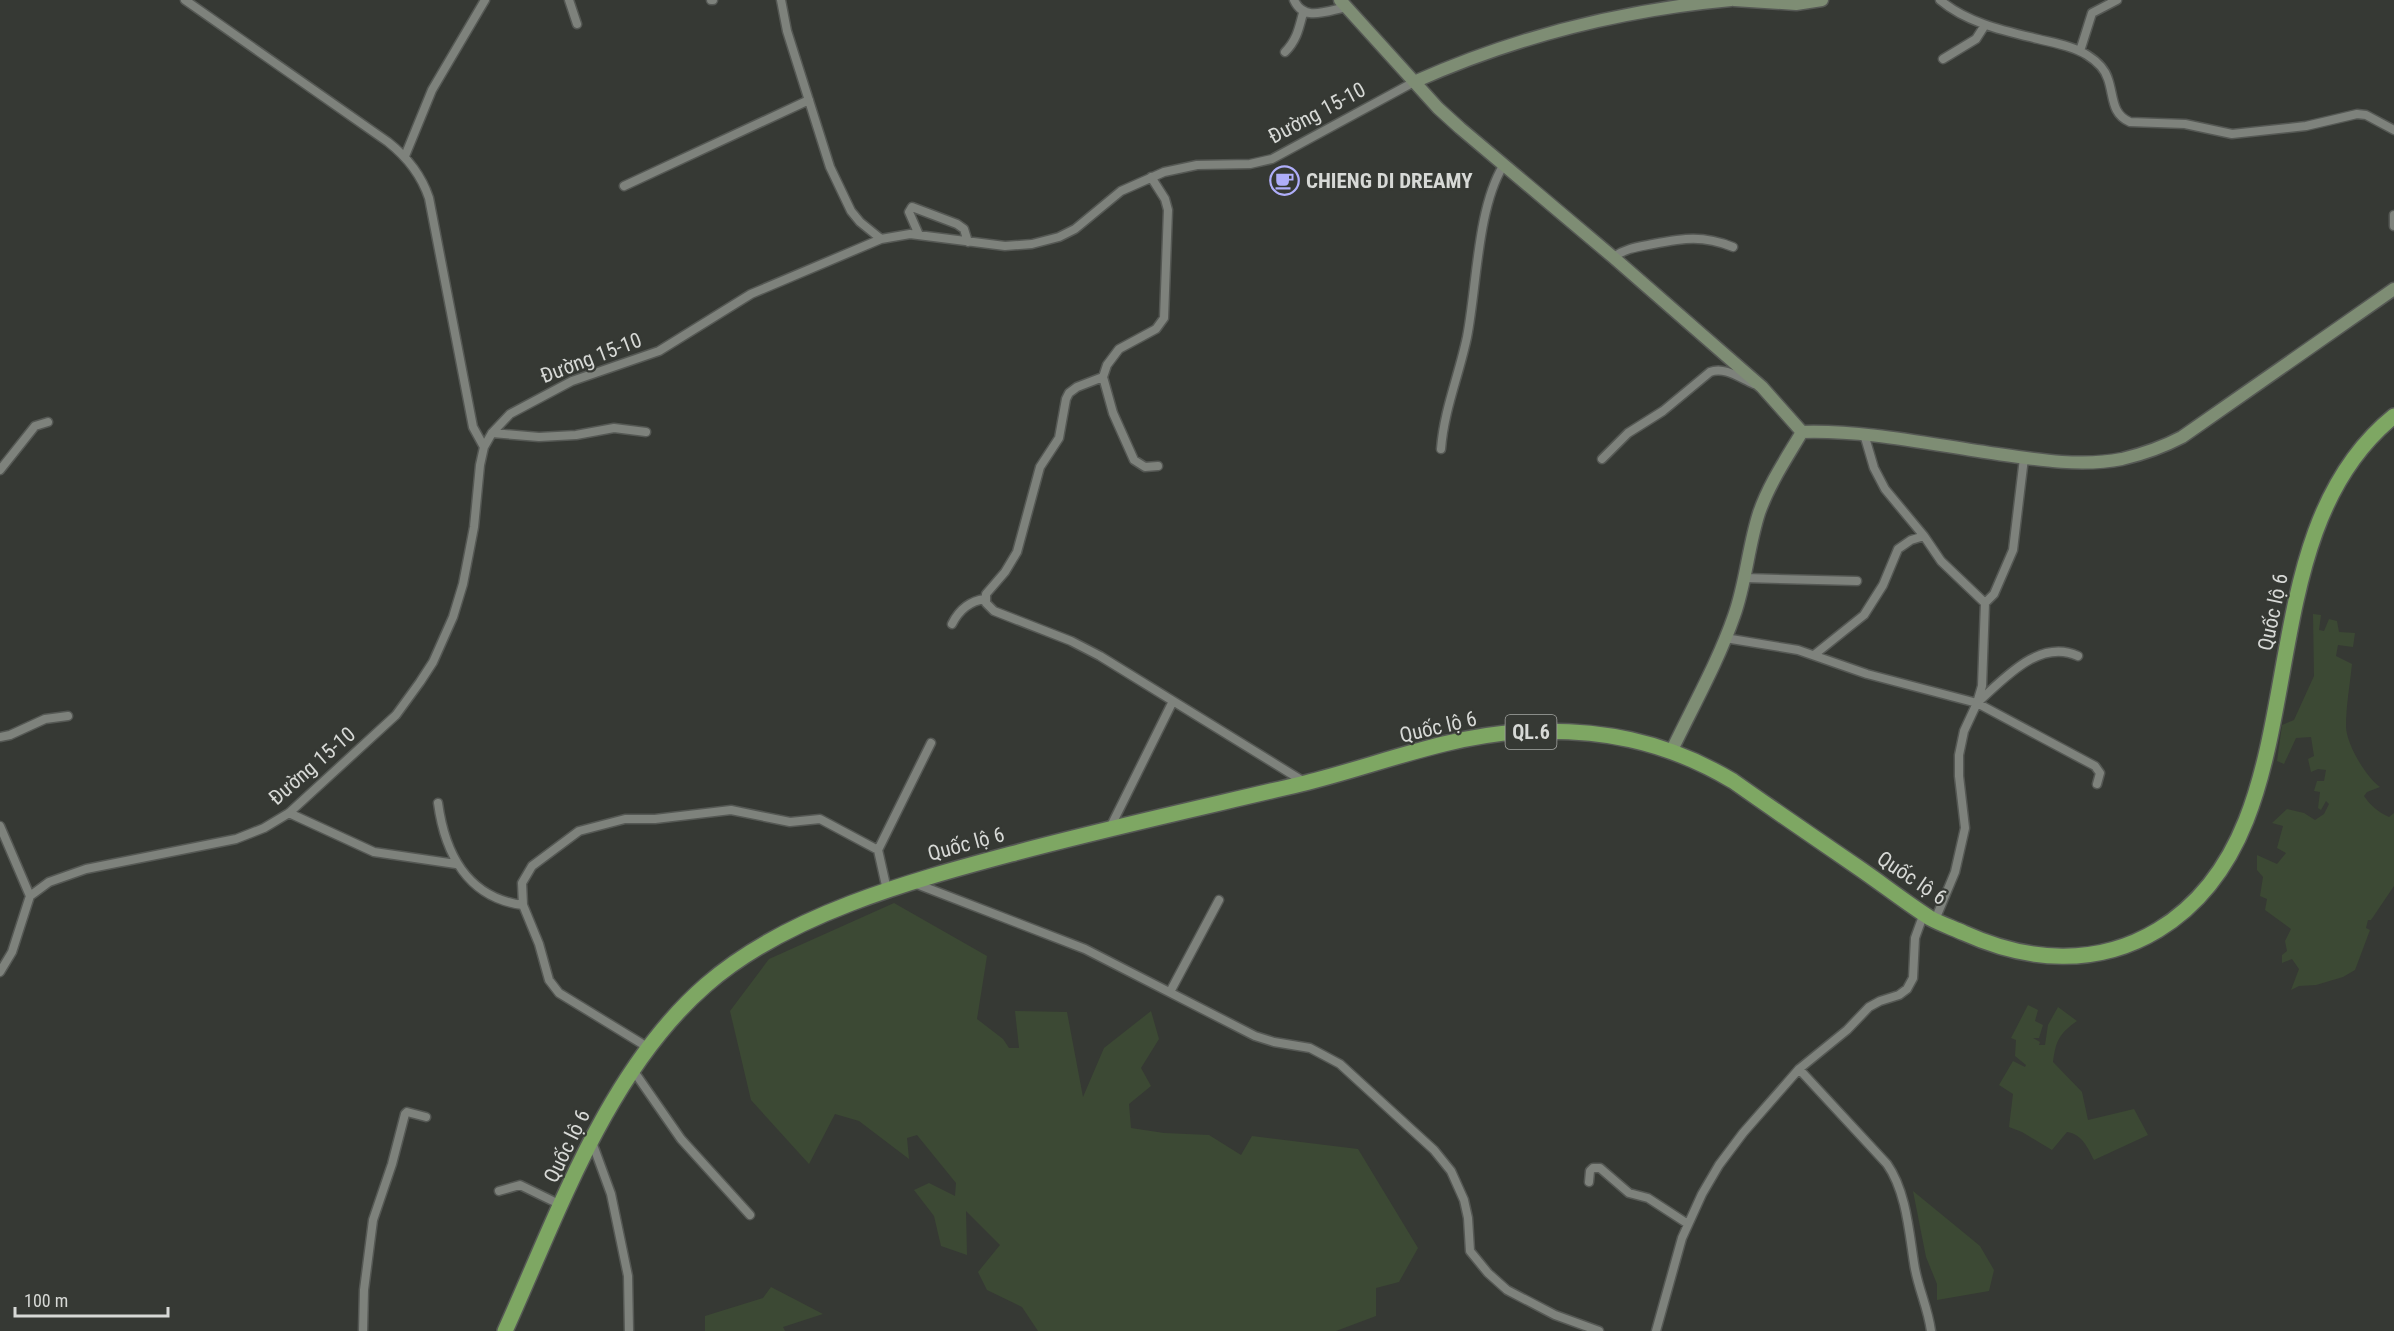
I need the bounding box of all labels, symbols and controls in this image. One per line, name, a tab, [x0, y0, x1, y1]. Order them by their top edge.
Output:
street label: Đường 15-10	[1264, 77, 1370, 149]
cafe icon: CHIENG DI DREAMY	[1269, 165, 1301, 197]
place label: CHIENG DI DREAMY	[1306, 169, 1473, 193]
street label: Đường 15-10	[537, 328, 645, 388]
street label: Quốc lộ 6	[2253, 571, 2293, 653]
street label: Quốc lộ 6	[1397, 706, 1479, 748]
road number: QL.6	[1506, 715, 1556, 749]
street label: Đường 15-10	[264, 722, 360, 810]
street label: Quốc lộ 6	[925, 822, 1007, 866]
street label: Quốc lộ 6	[1873, 846, 1951, 910]
street label: Quốc lộ 6	[539, 1106, 595, 1186]
scale bar	[15, 1280, 168, 1318]
text: 100 m	[24, 1290, 68, 1311]

